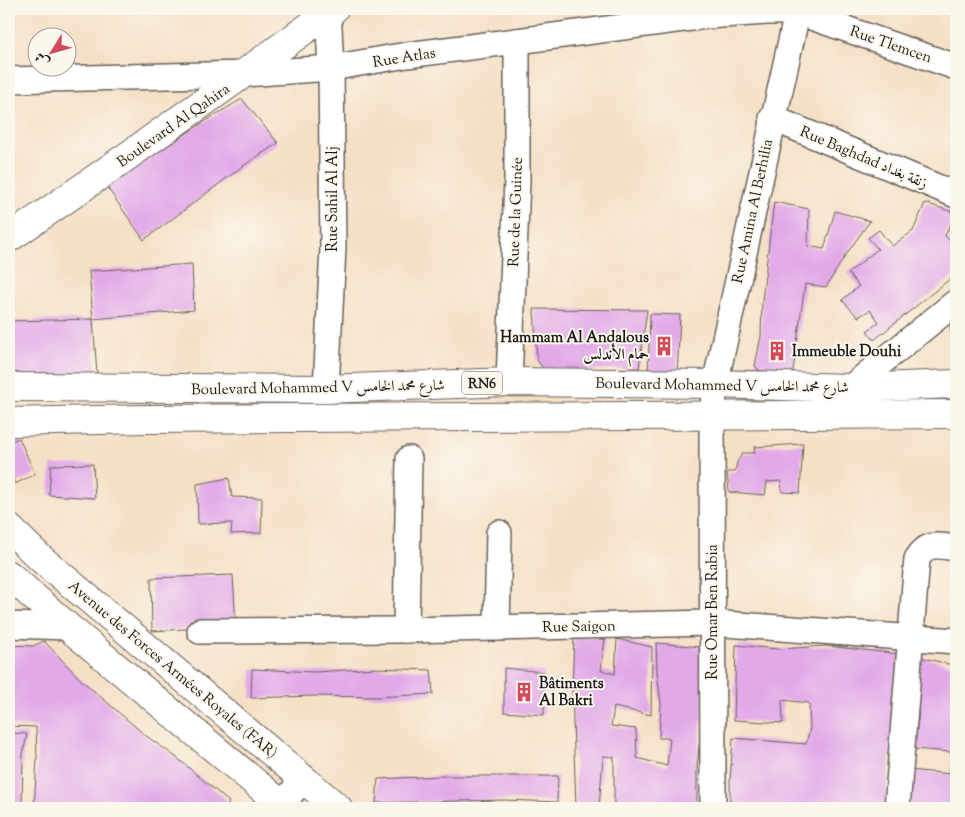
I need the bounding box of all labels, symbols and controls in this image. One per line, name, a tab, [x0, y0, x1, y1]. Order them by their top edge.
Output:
street label: Rue Tlemcen	[847, 22, 935, 69]
north arrow	[28, 28, 78, 78]
street label: Rue Atlas	[371, 43, 437, 74]
text: ش	[31, 47, 55, 70]
street label: Boulevard Al Qahira	[113, 79, 235, 173]
street label: Rue Baghdad زنقة بغداد	[796, 122, 931, 195]
street label: Rue Amina Al Berhilia	[728, 137, 779, 285]
street label: Rue Sahil Al Alj	[323, 146, 344, 252]
street label: Rue de la Guinée	[504, 157, 529, 267]
place label: Hammam Al Andalous حمام الأندلس	[500, 328, 649, 367]
building icon: Hammam Al Andalous حمام الأندلس	[653, 335, 675, 357]
building icon: Immeuble Douhi	[766, 340, 788, 362]
place label: Immeuble Douhi	[792, 342, 902, 363]
road number: RN6	[462, 372, 502, 394]
street label: Boulevard Mohammed V شارع محمد الخامس	[595, 374, 849, 400]
street label: Boulevard Mohammed V شارع محمد الخامس	[191, 376, 445, 402]
street label: Rue Omar Ben Rabia	[703, 544, 724, 680]
street label: Avenue des Forces Armées Royales (FAR)	[63, 576, 281, 764]
street label: Rue Saigon	[542, 616, 616, 639]
place label: Bâtiments Al Bakri	[539, 674, 604, 712]
building icon: Bâtiments Al Bakri	[513, 681, 535, 703]

